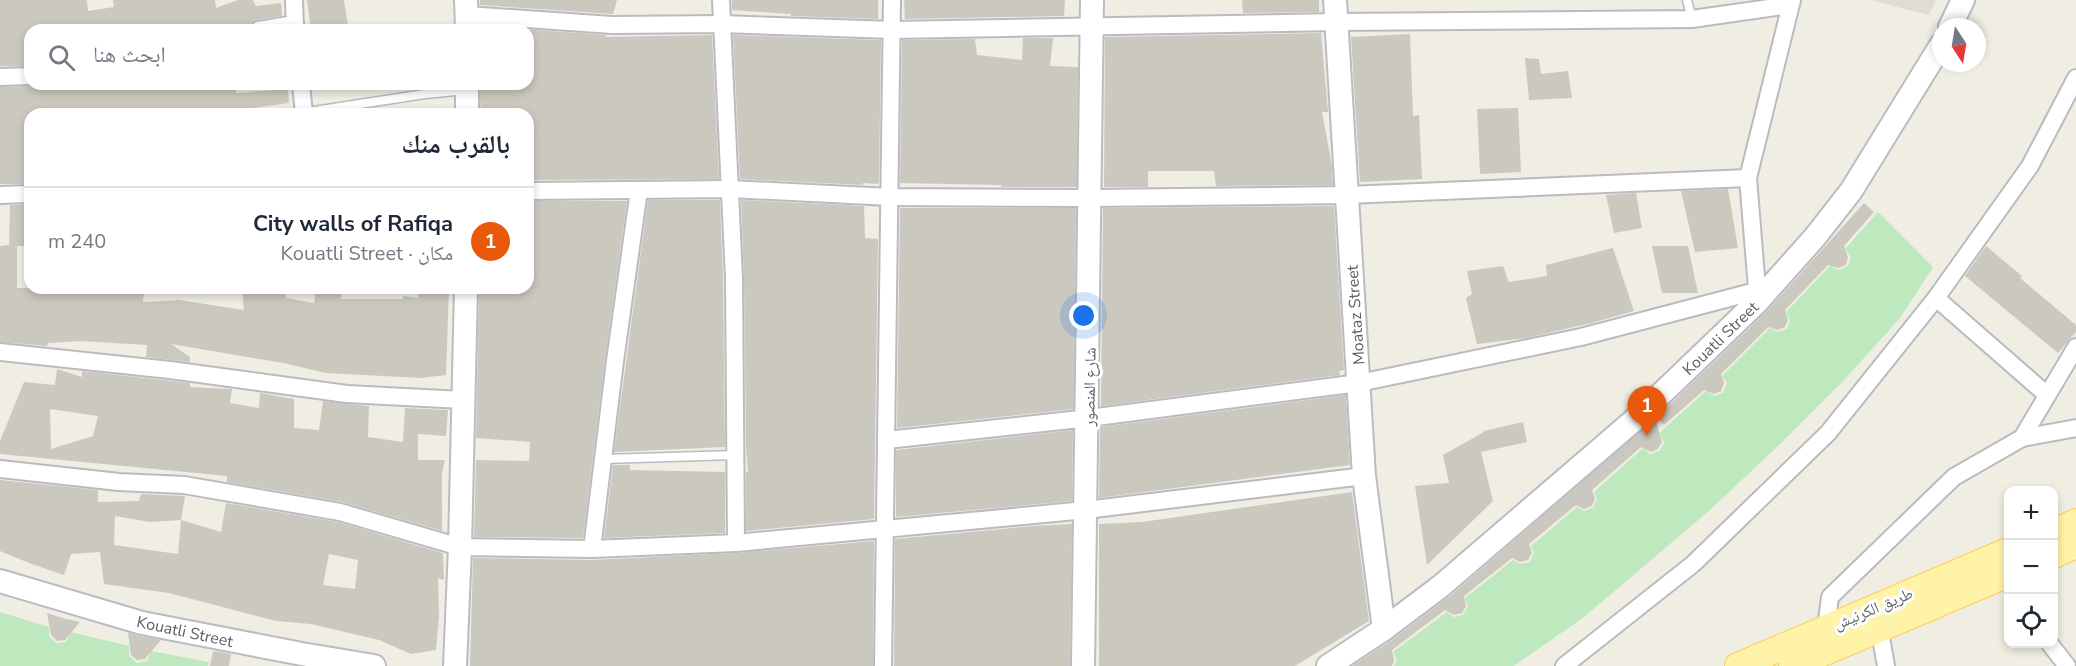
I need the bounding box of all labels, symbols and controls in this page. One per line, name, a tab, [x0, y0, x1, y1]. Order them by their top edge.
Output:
north arrow	[1932, 18, 1986, 72]
search box	[24, 24, 534, 90]
text: ابحث هنا	[93, 40, 166, 70]
icon: search	[45, 41, 78, 74]
text: بالقرب منك	[402, 127, 510, 162]
text: City walls of Rafiqa	[253, 209, 453, 239]
text: 240 m	[48, 228, 106, 255]
text: 1	[485, 228, 497, 255]
text: مكان · Kouatli Street	[281, 240, 453, 267]
street label: Moataz Street	[1341, 264, 1370, 366]
street label: Kouatli Street	[1678, 296, 1764, 381]
your location	[1069, 301, 1098, 330]
street label: شارع المنصور	[1078, 347, 1102, 428]
pin: 1	[1628, 386, 1666, 436]
map controls	[2004, 486, 2058, 648]
button: +	[2004, 486, 2058, 540]
button: −	[2004, 540, 2058, 594]
street label: طريق الكرنيش	[1830, 582, 1917, 636]
button: locate	[2004, 594, 2058, 648]
street label: Kouatli Street	[135, 611, 235, 653]

